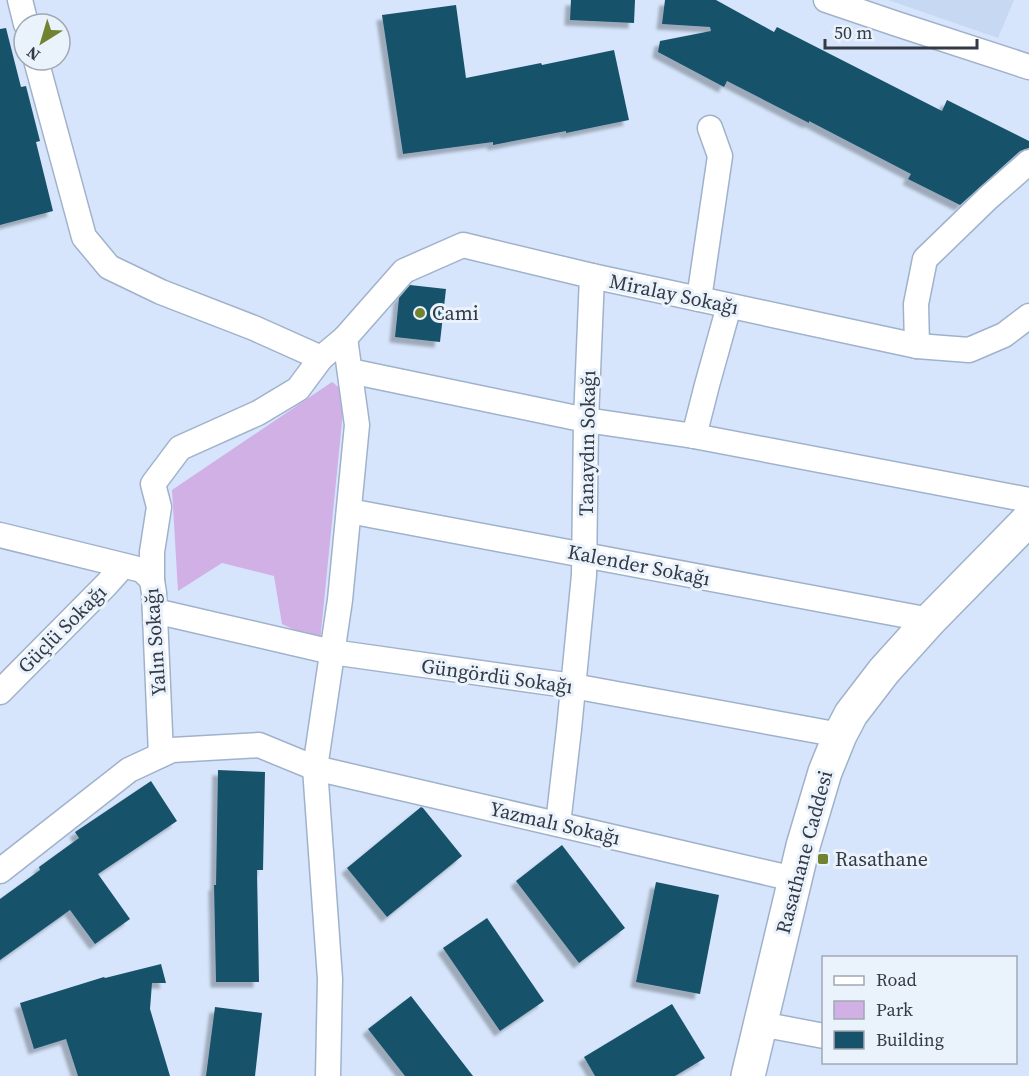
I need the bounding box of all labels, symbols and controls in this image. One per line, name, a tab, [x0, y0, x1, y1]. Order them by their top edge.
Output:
north arrow	[12, 12, 72, 72]
scale bar	[825, 12, 976, 50]
text: 50 m	[834, 20, 872, 45]
text: N	[21, 41, 44, 66]
street label: Miralay Sokağı	[607, 267, 741, 321]
place label: Cami	[432, 299, 479, 327]
marker: Cami	[413, 306, 427, 320]
street label: Tanaydın Sokağı	[572, 370, 602, 516]
street label: Kalender Sokağı	[565, 537, 713, 593]
street label: Güçlü Sokağı	[11, 578, 113, 680]
street label: Yalın Sokağı	[137, 587, 173, 697]
street label: Güngördü Sokağı	[420, 652, 575, 700]
street label: Rasathane Caddesi	[769, 767, 839, 937]
street label: Yazmalı Sokağı	[487, 794, 623, 852]
place label: Rasathane	[835, 845, 928, 873]
marker: Rasathane	[816, 852, 830, 866]
legend	[822, 956, 1017, 1064]
text: Road	[876, 967, 917, 992]
text: Park	[876, 997, 913, 1022]
text: Building	[876, 1027, 944, 1052]

